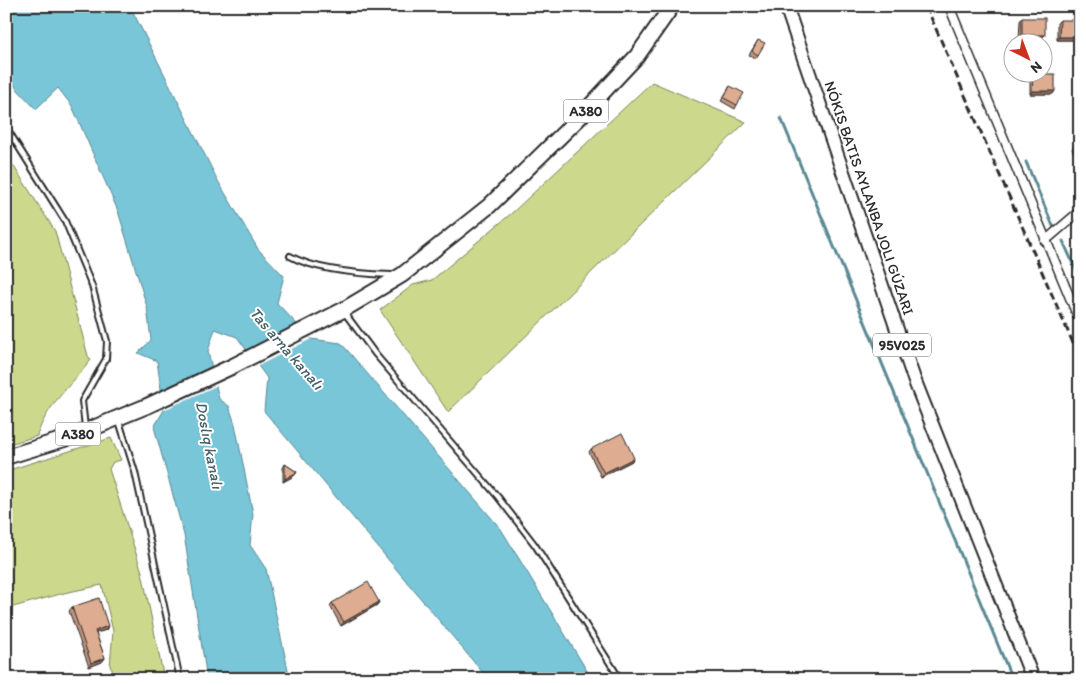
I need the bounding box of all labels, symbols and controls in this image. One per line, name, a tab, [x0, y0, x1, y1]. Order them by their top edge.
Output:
north arrow	[1004, 32, 1054, 82]
text: N	[1027, 58, 1046, 77]
street label: NÓKIS BATIS AYLANBA JOLI GÚZARI	[820, 79, 918, 317]
road number: A380	[564, 100, 608, 122]
water label: Tas arna kanalı	[246, 303, 328, 394]
road number: 95V025	[873, 334, 931, 356]
water label: Doslıq kanalı	[192, 400, 227, 491]
road number: A380	[56, 422, 100, 446]

